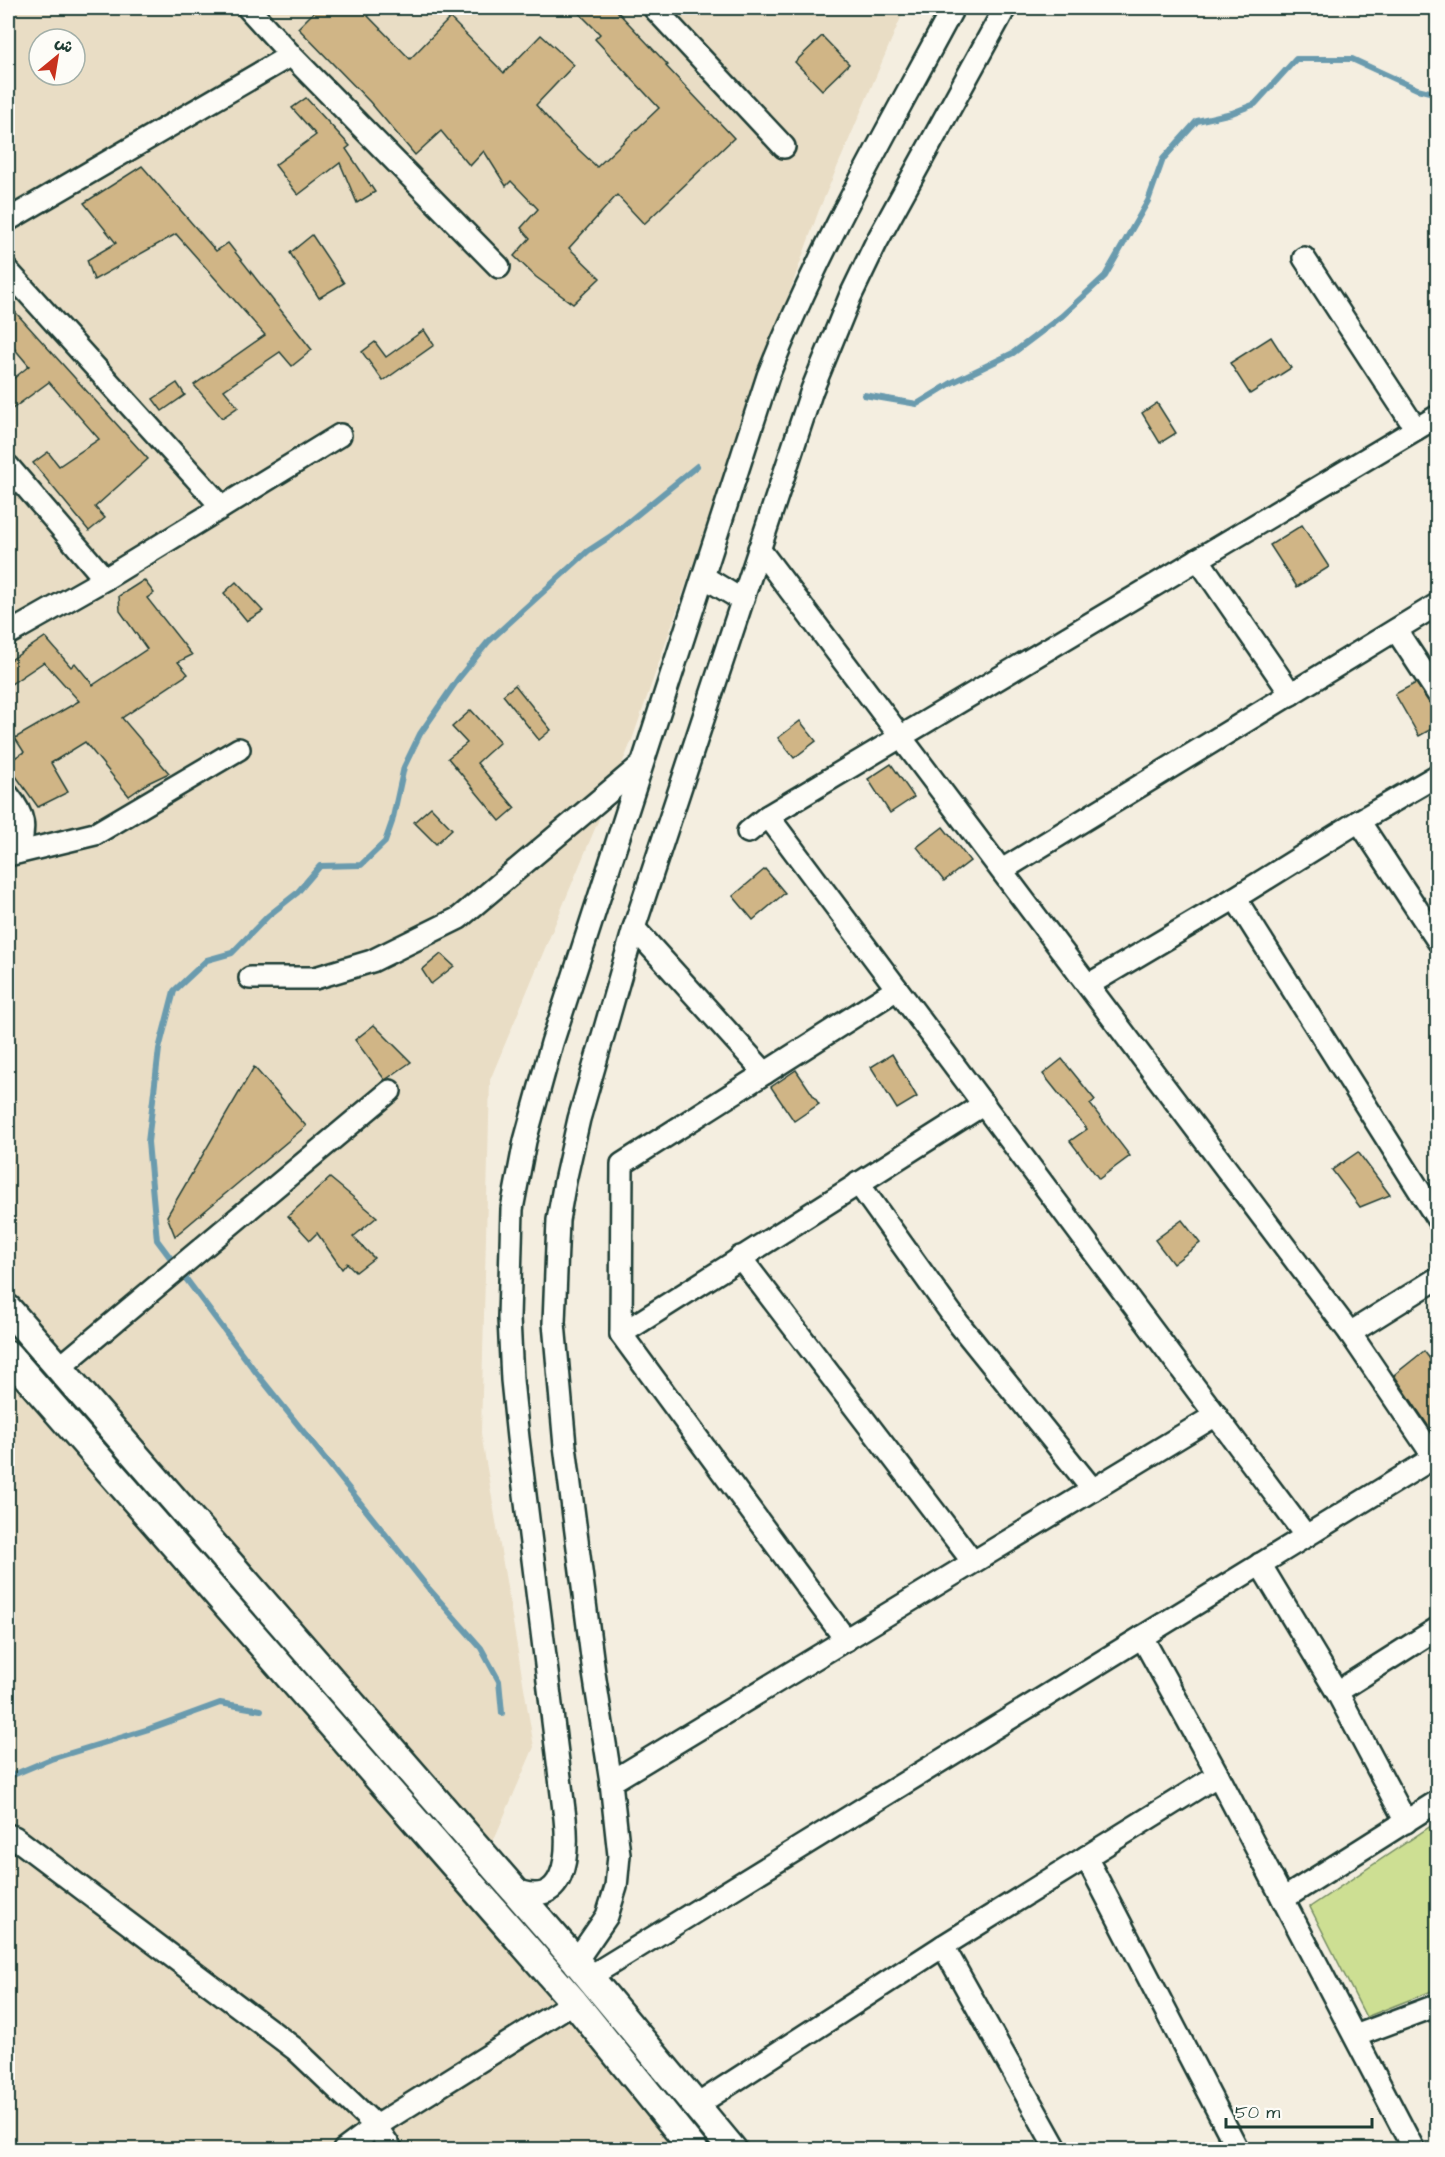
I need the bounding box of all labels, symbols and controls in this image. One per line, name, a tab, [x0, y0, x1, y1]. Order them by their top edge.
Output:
north arrow	[27, 27, 87, 87]
text: ش	[51, 31, 77, 59]
scale bar	[1226, 2091, 1372, 2129]
text: 50 m	[1235, 2100, 1280, 2125]

